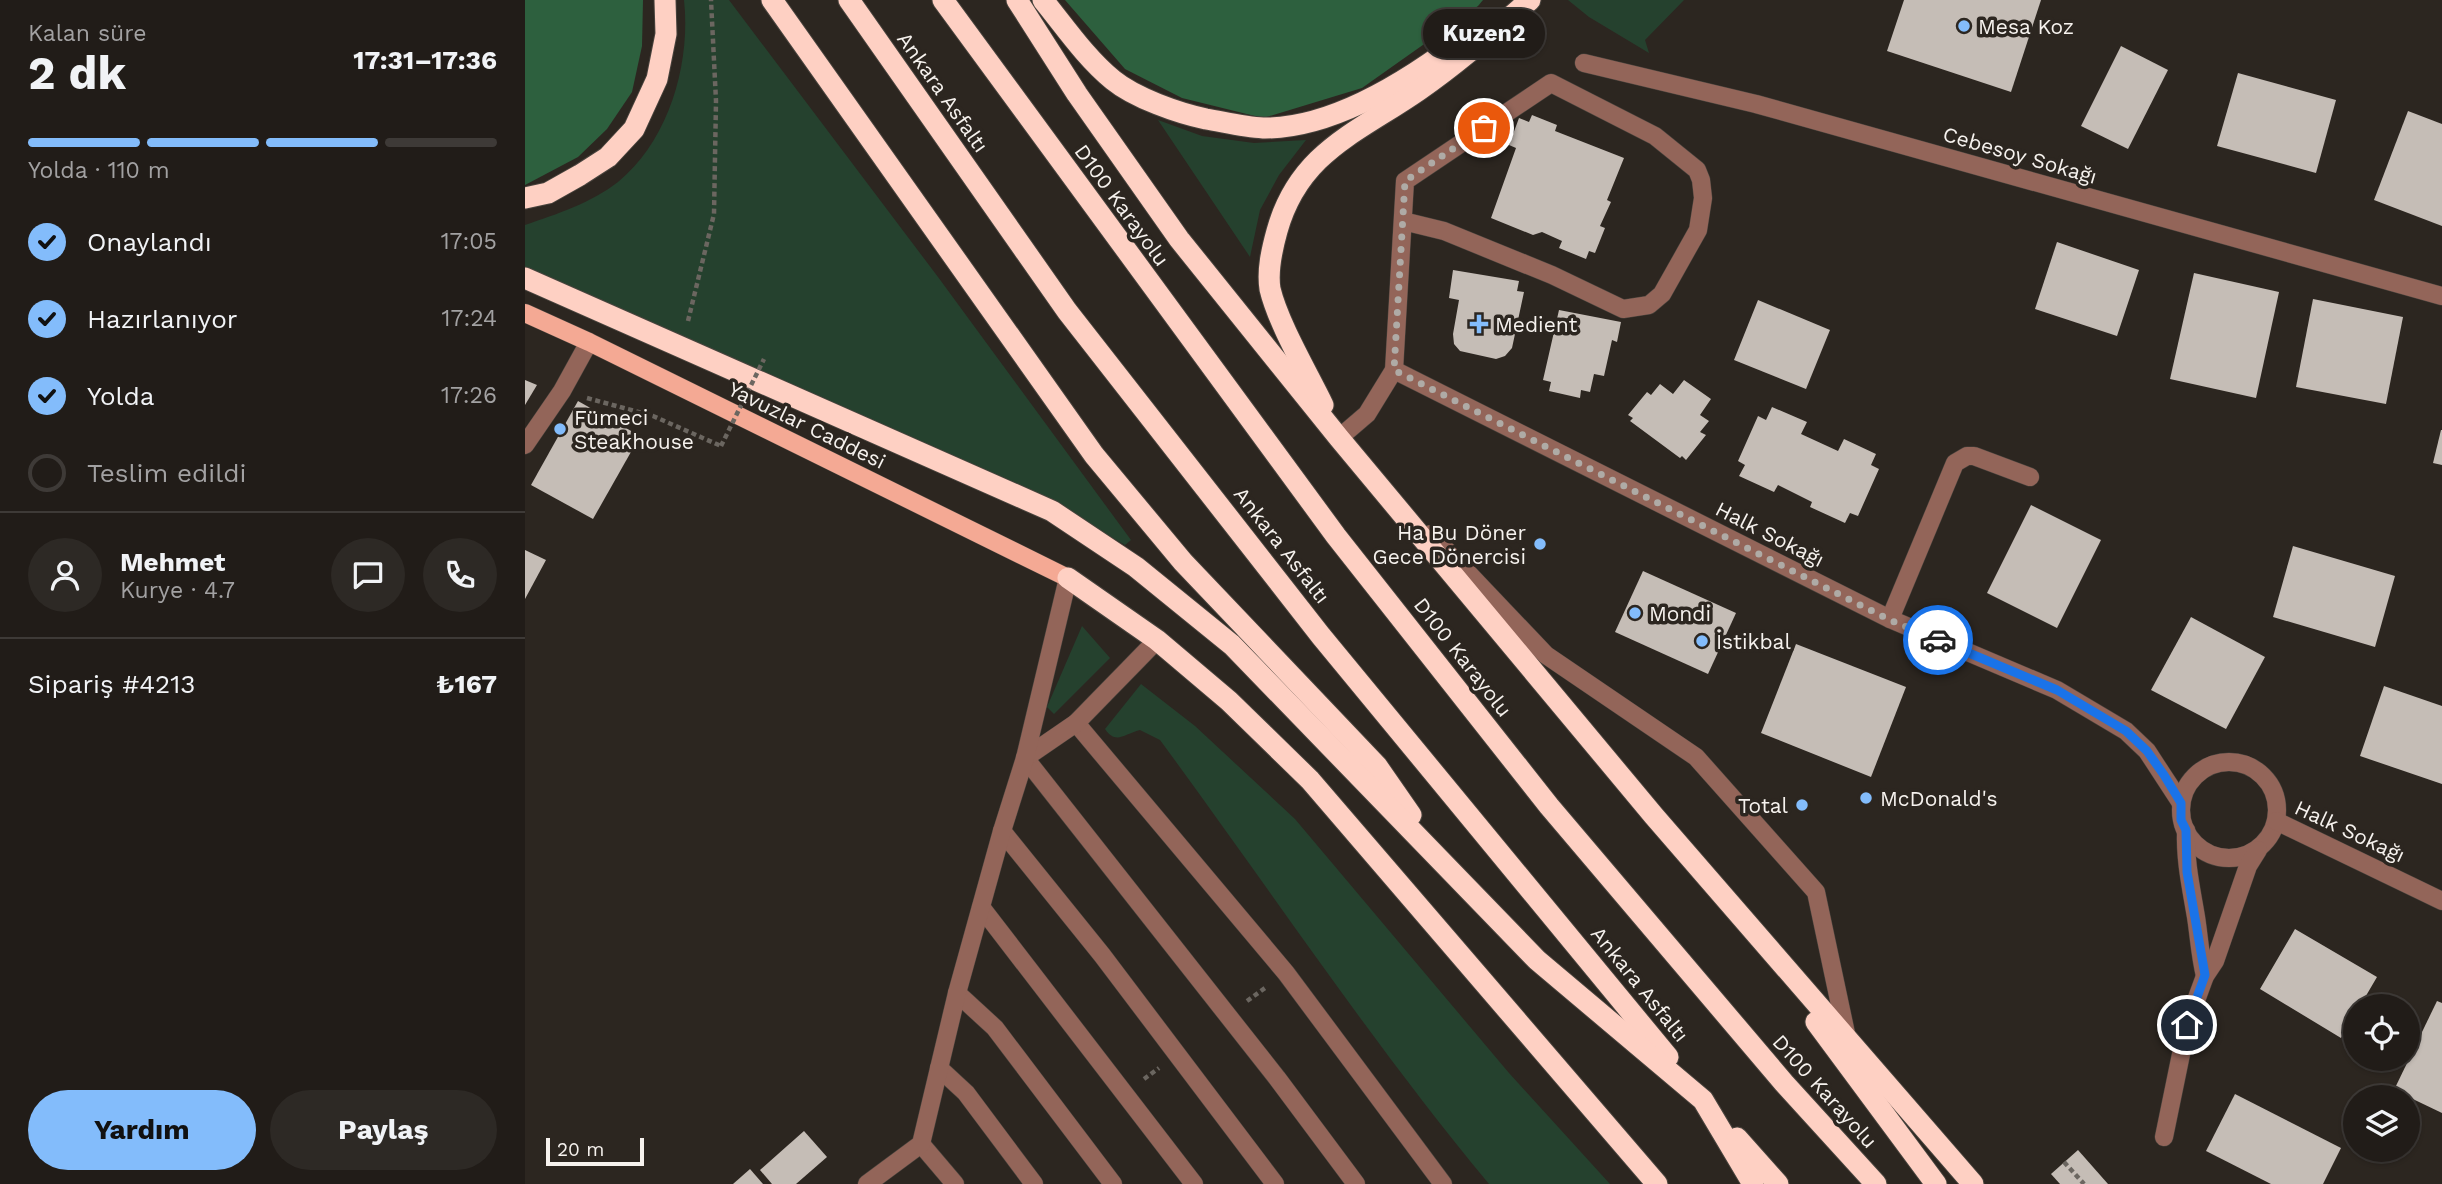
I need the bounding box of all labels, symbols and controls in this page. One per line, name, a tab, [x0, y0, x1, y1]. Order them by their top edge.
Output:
callout: Kuzen2	[1423, 9, 1545, 58]
place label: Mesa Koz	[1978, 14, 2074, 39]
marker: Mesa Koz	[1956, 18, 1972, 34]
text: Kalan süre	[28, 20, 147, 47]
text: Kuzen2	[1442, 20, 1526, 47]
street label: Ankara Asfaltı	[892, 27, 994, 157]
text: 17:31–17:36	[353, 45, 497, 75]
text: 2 dk	[28, 46, 126, 100]
pin	[1454, 98, 1514, 158]
icon: bag	[1465, 109, 1503, 147]
street label: Cebesoy Sokağı	[1940, 121, 2100, 189]
street label: D100 Karayolu	[1069, 139, 1175, 271]
text: Yolda · 110 m	[28, 157, 170, 184]
icon: check	[28, 223, 66, 261]
text: Onaylandı	[87, 227, 212, 257]
text: 17:05	[441, 228, 497, 255]
icon: check	[28, 300, 66, 338]
text: Hazırlanıyor	[87, 304, 237, 334]
text: 17:24	[442, 305, 497, 332]
place label: Medient	[1495, 312, 1578, 337]
marker: Medient	[1469, 314, 1489, 334]
street label: Yavuzlar Caddesi	[724, 376, 890, 474]
icon: check	[28, 377, 66, 415]
text: Yolda	[87, 381, 155, 411]
text: 17:26	[441, 382, 497, 409]
place label: Fümeci Steakhouse	[574, 405, 694, 454]
marker: Fümeci Steakhouse	[552, 421, 568, 437]
text: Teslim edildi	[87, 458, 246, 488]
street label: Ankara Asfaltı	[1229, 482, 1335, 608]
street label: Halk Sokağı	[1711, 496, 1829, 572]
place label: Ha Bu Döner Gece Dönercisi	[1373, 520, 1526, 569]
marker: Ha Bu Döner Gece Dönercisi	[1532, 536, 1548, 552]
button: person	[28, 538, 102, 612]
button: chat	[331, 538, 405, 612]
button: phone	[423, 538, 497, 612]
text: Mehmet	[120, 547, 225, 577]
text: Kurye · 4.7	[120, 577, 235, 604]
street label: D100 Karayolu	[1409, 592, 1517, 722]
place label: Mondi	[1649, 601, 1711, 626]
marker: Mondi	[1627, 605, 1643, 621]
courier	[1903, 605, 1973, 675]
icon: car	[1919, 621, 1957, 659]
place label: İstikbal	[1716, 629, 1791, 654]
marker: İstikbal	[1694, 633, 1710, 649]
text: Sipariş #4213	[28, 669, 196, 699]
text: ₺167	[436, 669, 497, 699]
place label: McDonald's	[1880, 786, 1997, 811]
marker: McDonald's	[1858, 790, 1874, 806]
place label: Total	[1738, 793, 1789, 818]
street label: Halk Sokağı	[2291, 795, 2409, 867]
marker: Total	[1794, 797, 1810, 813]
street label: Ankara Asfaltı	[1586, 921, 1694, 1047]
map controls	[2343, 994, 2420, 1162]
button: locate	[2343, 994, 2420, 1071]
pin	[2157, 995, 2217, 1055]
icon: home	[2168, 1006, 2206, 1044]
street label: D100 Karayolu	[1767, 1029, 1883, 1153]
button: layers	[2343, 1085, 2420, 1162]
button: Yardım	[28, 1090, 256, 1170]
button: Paylaş	[270, 1090, 497, 1170]
scale bar	[546, 1135, 644, 1167]
text: 20 m	[557, 1138, 604, 1161]

